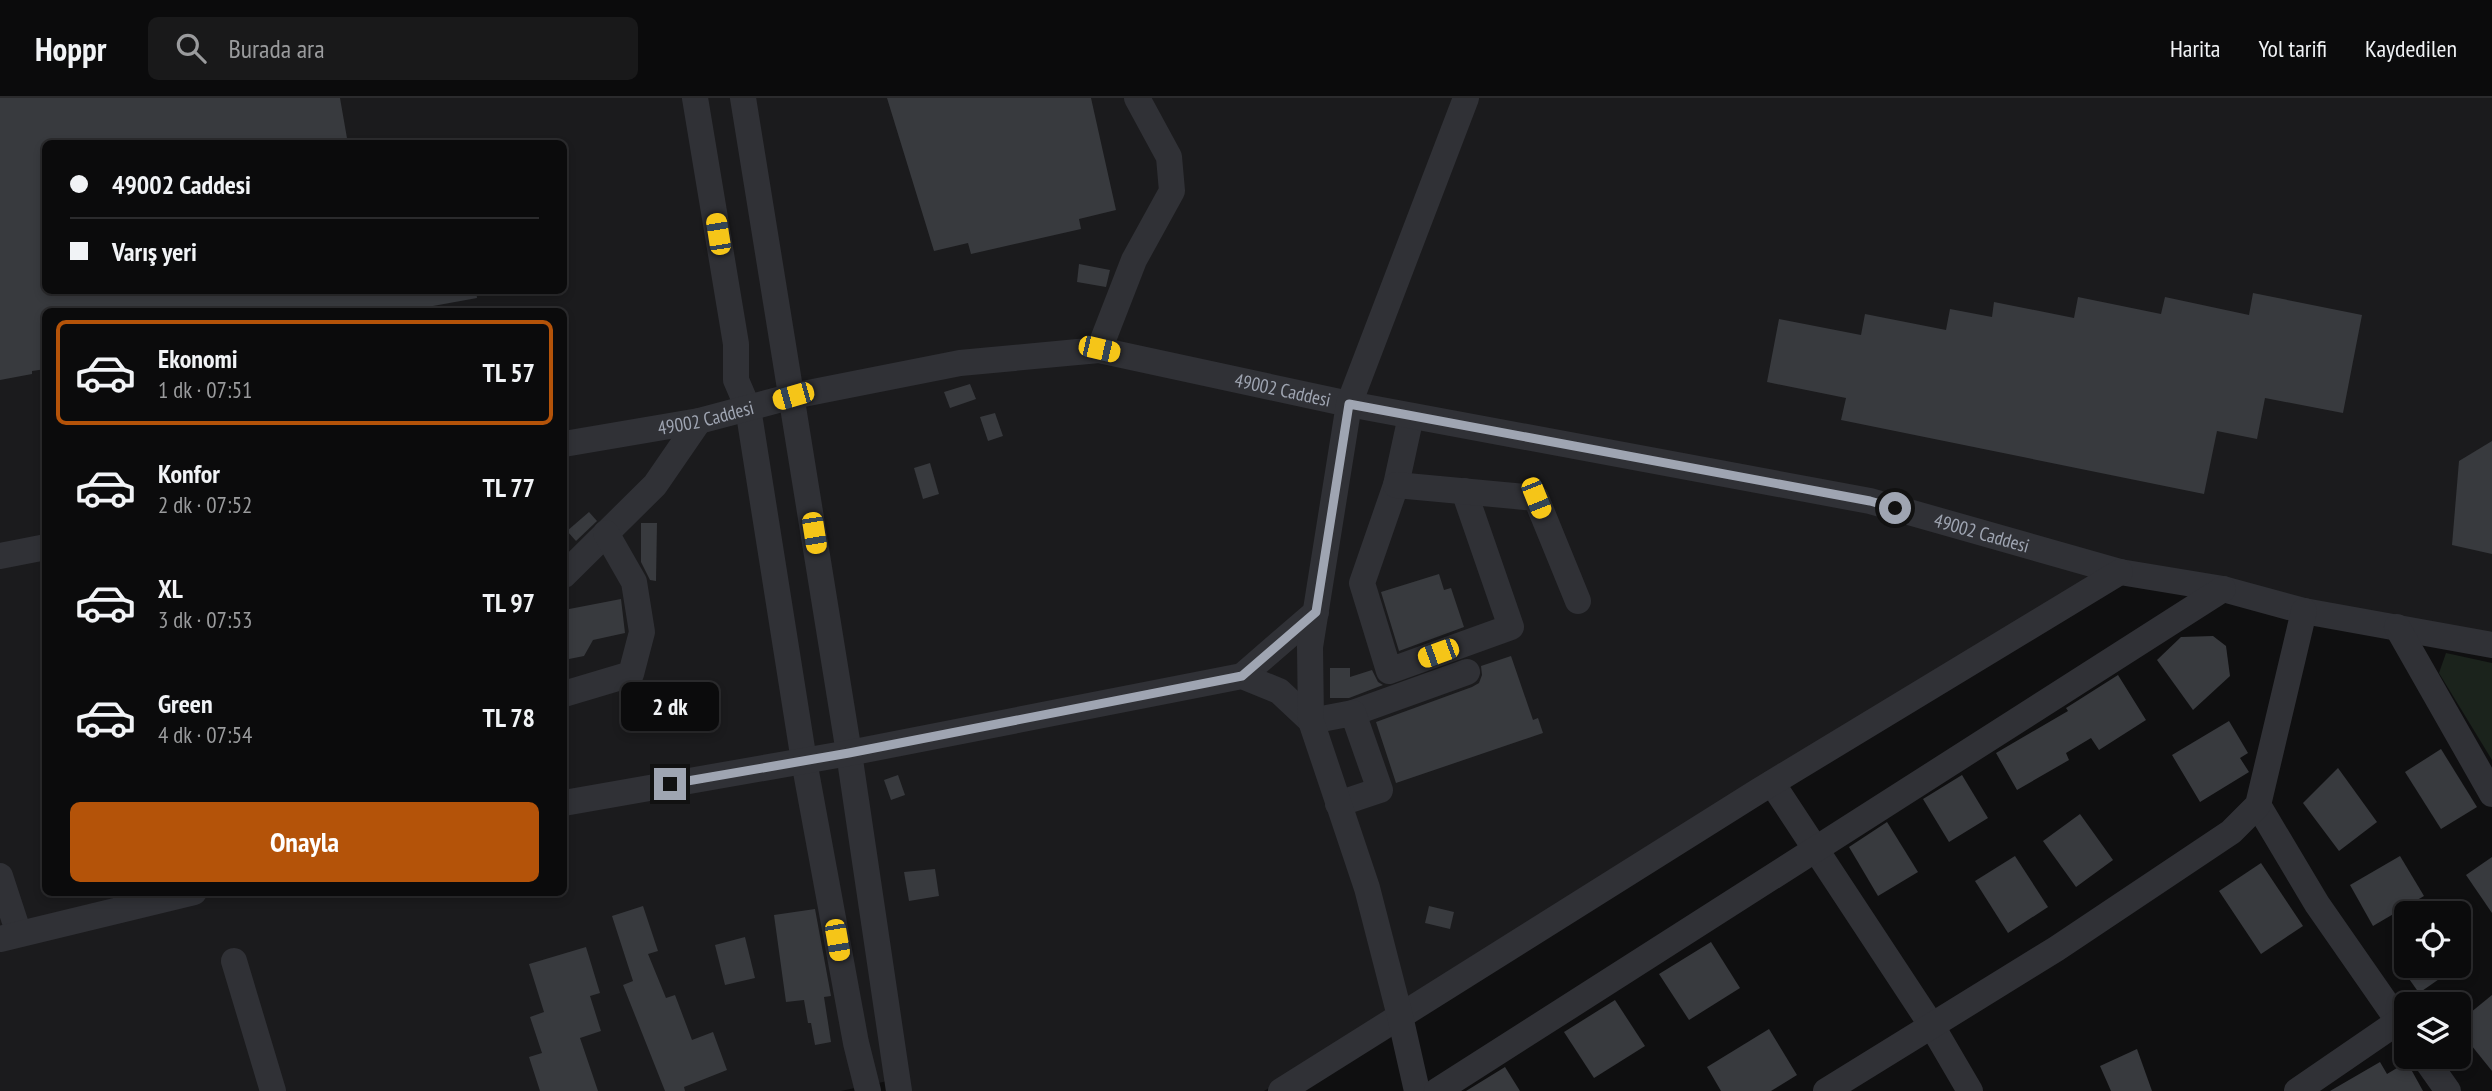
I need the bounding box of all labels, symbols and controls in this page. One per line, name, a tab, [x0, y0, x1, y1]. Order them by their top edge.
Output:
search box	[148, 17, 638, 80]
text: Hoppr	[35, 27, 106, 70]
icon: search	[172, 29, 210, 67]
text: Burada ara	[228, 32, 325, 65]
text: Harita	[2170, 33, 2220, 64]
text: Yol tarifi	[2258, 33, 2327, 64]
text: Kaydedilen	[2365, 33, 2457, 64]
text: 49002 Caddesi	[112, 168, 251, 201]
car	[705, 212, 732, 256]
text: Varış yeri	[112, 235, 197, 268]
car	[1077, 334, 1122, 364]
icon: car	[74, 341, 137, 404]
text: Ekonomi	[158, 342, 238, 375]
text: TL 57	[483, 356, 535, 389]
street label: 49002 Caddesi	[1232, 368, 1333, 412]
text: 1 dk · 07:51	[158, 375, 252, 404]
car	[770, 380, 817, 412]
street label: 49002 Caddesi	[656, 395, 756, 440]
icon: car	[74, 456, 137, 519]
text: Konfor	[158, 457, 220, 490]
text: TL 77	[483, 471, 535, 504]
car	[1519, 475, 1554, 521]
text: 2 dk · 07:52	[158, 490, 252, 519]
route start	[1879, 492, 1911, 524]
street label: 49002 Caddesi	[1931, 508, 2032, 558]
car	[801, 511, 828, 555]
icon: car	[74, 571, 137, 634]
text: XL	[158, 572, 183, 605]
text: TL 97	[483, 586, 535, 619]
text: 3 dk · 07:53	[158, 605, 252, 634]
car	[1415, 636, 1462, 670]
callout: 2 dk	[621, 682, 719, 732]
icon: car	[74, 686, 137, 749]
text: Green	[158, 687, 213, 720]
text: 2 dk	[652, 692, 688, 721]
text: TL 78	[483, 701, 535, 734]
text: 4 dk · 07:54	[158, 720, 252, 749]
route end	[654, 768, 686, 800]
button: Onayla	[70, 802, 539, 882]
map controls	[2394, 901, 2471, 1069]
button: locate	[2394, 901, 2471, 978]
car	[824, 917, 851, 963]
button: layers	[2394, 992, 2471, 1069]

